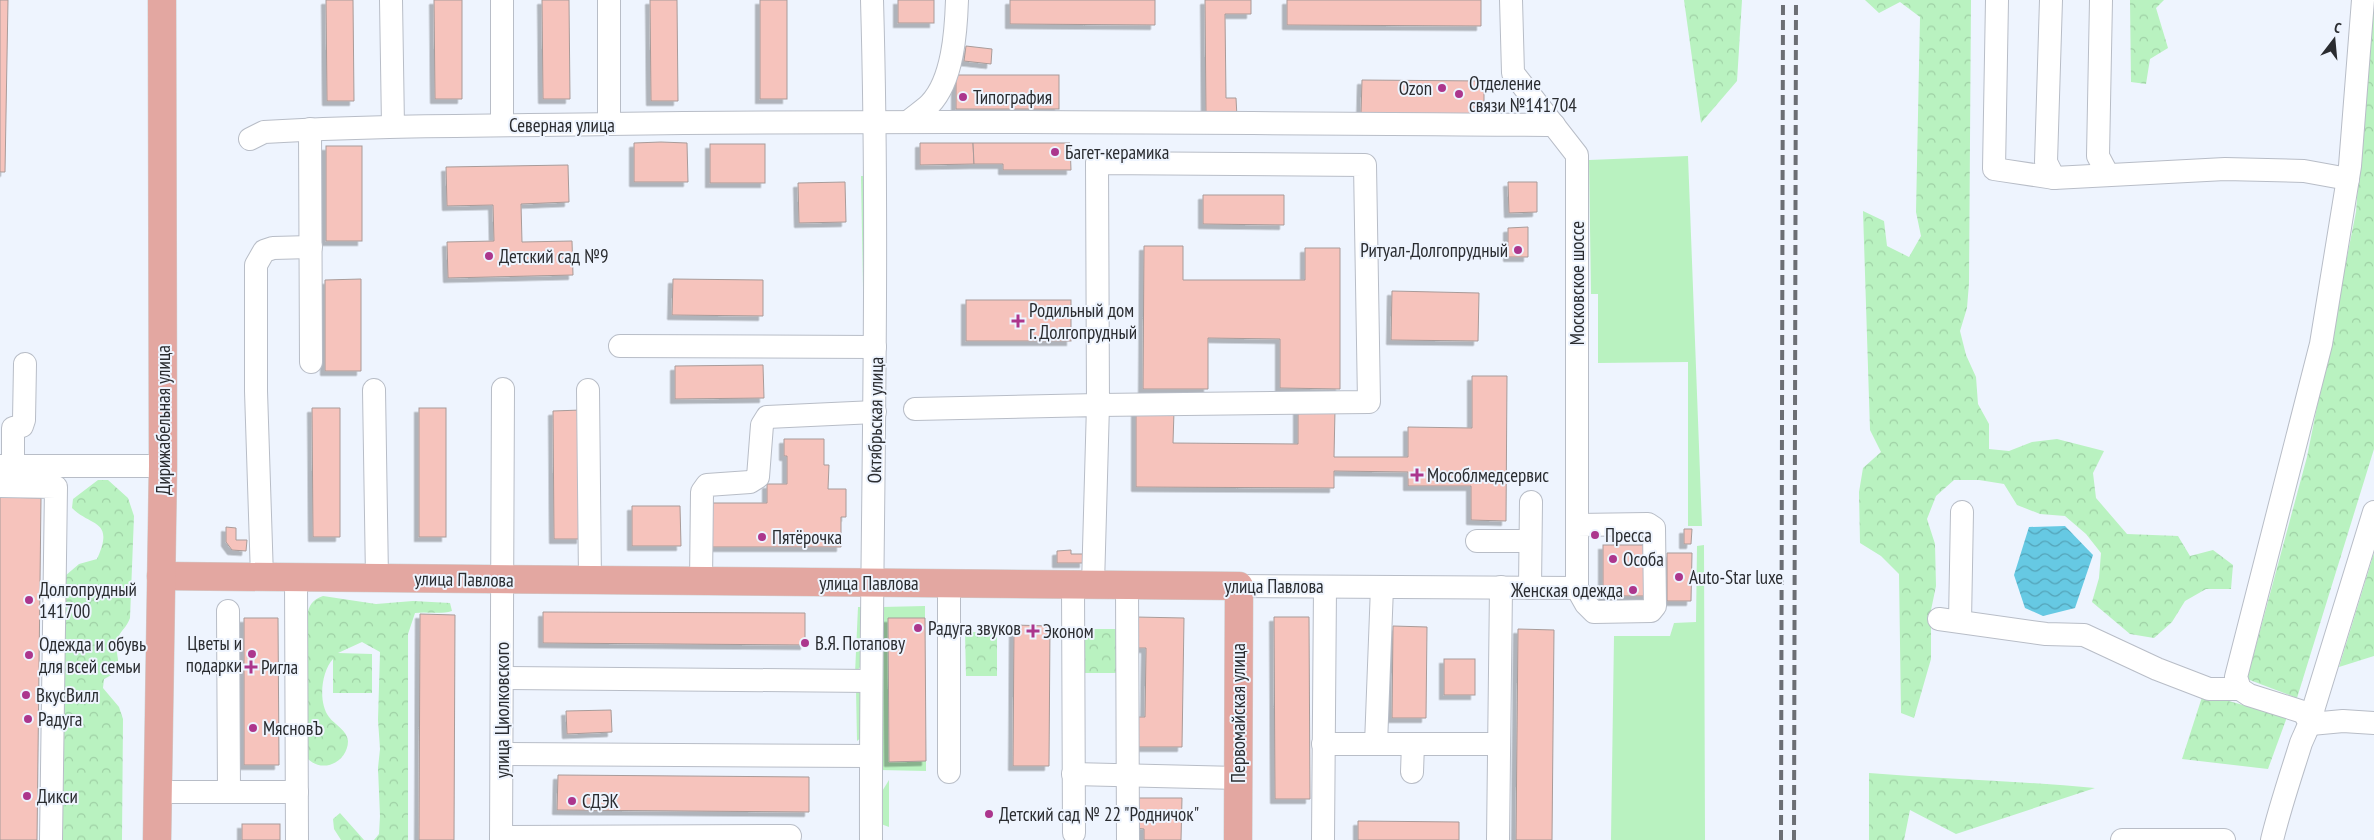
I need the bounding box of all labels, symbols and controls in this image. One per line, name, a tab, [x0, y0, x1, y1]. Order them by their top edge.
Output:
north arrow	[2309, 15, 2359, 65]
text: С	[2332, 18, 2344, 37]
place label: Отделение связи №141704	[1469, 71, 1577, 117]
place label: Ozon	[1399, 76, 1432, 100]
marker: Ozon	[1436, 82, 1448, 94]
place label: Типография	[973, 85, 1052, 109]
marker: Отделение связи №141704	[1453, 88, 1465, 100]
marker: Типография	[957, 91, 969, 103]
street label: Северная улица	[509, 113, 615, 137]
place label: Багет-керамика	[1065, 140, 1169, 164]
marker: Багет-керамика	[1049, 146, 1061, 158]
street label: Московское шоссе	[1565, 221, 1589, 345]
place label: Ритуал-Долгопрудный	[1360, 238, 1508, 262]
place label: Детский сад №9	[499, 244, 608, 268]
marker: Ритуал-Долгопрудный	[1512, 244, 1524, 256]
marker: Детский сад №9	[483, 250, 495, 262]
place label: Родильный дом г. Долгопрудный	[1029, 298, 1137, 344]
marker: Родильный дом г. Долгопрудный	[1011, 314, 1025, 328]
street label: Дирижабельная улица	[151, 345, 175, 495]
street label: Октябрьская улица	[862, 356, 888, 484]
place label: Мособлмедсервис	[1427, 463, 1549, 487]
marker: Мособлмедсервис	[1411, 469, 1423, 481]
place label: Пресса	[1605, 523, 1652, 547]
place label: Пятёрочка	[772, 525, 842, 549]
marker: Пресса	[1589, 529, 1601, 541]
marker: Пятёрочка	[756, 531, 768, 543]
place label: Особа	[1623, 547, 1664, 571]
marker: Особа	[1607, 553, 1619, 565]
place label: Auto-Star luxe	[1689, 565, 1783, 589]
street label: улица Павлова	[414, 566, 514, 592]
street label: улица Павлова	[819, 571, 919, 595]
marker: Auto-Star luxe	[1673, 571, 1685, 583]
street label: улица Павлова	[1224, 574, 1324, 598]
place label: Долгопрудный 141700	[39, 577, 137, 623]
place label: Женская одежда	[1510, 578, 1623, 602]
marker: Женская одежда	[1627, 584, 1639, 596]
marker: Долгопрудный 141700	[23, 594, 35, 606]
place label: Радуга звуков	[928, 616, 1021, 640]
place label: Эконом	[1043, 619, 1094, 643]
marker: Радуга звуков	[912, 622, 924, 634]
marker: Эконом	[1027, 625, 1039, 637]
place label: Цветы и подарки	[186, 631, 242, 677]
place label: В.Я. Потапову	[815, 631, 906, 655]
place label: Одежда и обувь для всей семьи	[39, 632, 146, 678]
marker: В.Я. Потапову	[799, 637, 811, 649]
street label: улица Циолковского	[490, 642, 514, 778]
street label: Первомайская улица	[1226, 643, 1250, 783]
marker: Цветы и подарки	[246, 648, 258, 660]
marker: Одежда и обувь для всей семьи	[23, 649, 35, 661]
place label: Ригла	[261, 655, 298, 679]
marker: Ригла	[245, 661, 257, 673]
place label: ВкусВилл	[36, 683, 99, 707]
marker: ВкусВилл	[20, 689, 32, 701]
place label: Радуга	[38, 707, 82, 731]
marker: Радуга	[22, 713, 34, 725]
place label: МясновЪ	[263, 716, 323, 740]
marker: МясновЪ	[247, 722, 259, 734]
place label: Дикси	[37, 784, 78, 808]
place label: СДЭК	[582, 789, 619, 813]
marker: Дикси	[21, 790, 33, 802]
marker: СДЭК	[566, 795, 578, 807]
place label: Детский сад № 22 "Родничок"	[999, 802, 1199, 826]
marker: Детский сад № 22 "Родничок"	[983, 808, 995, 820]

